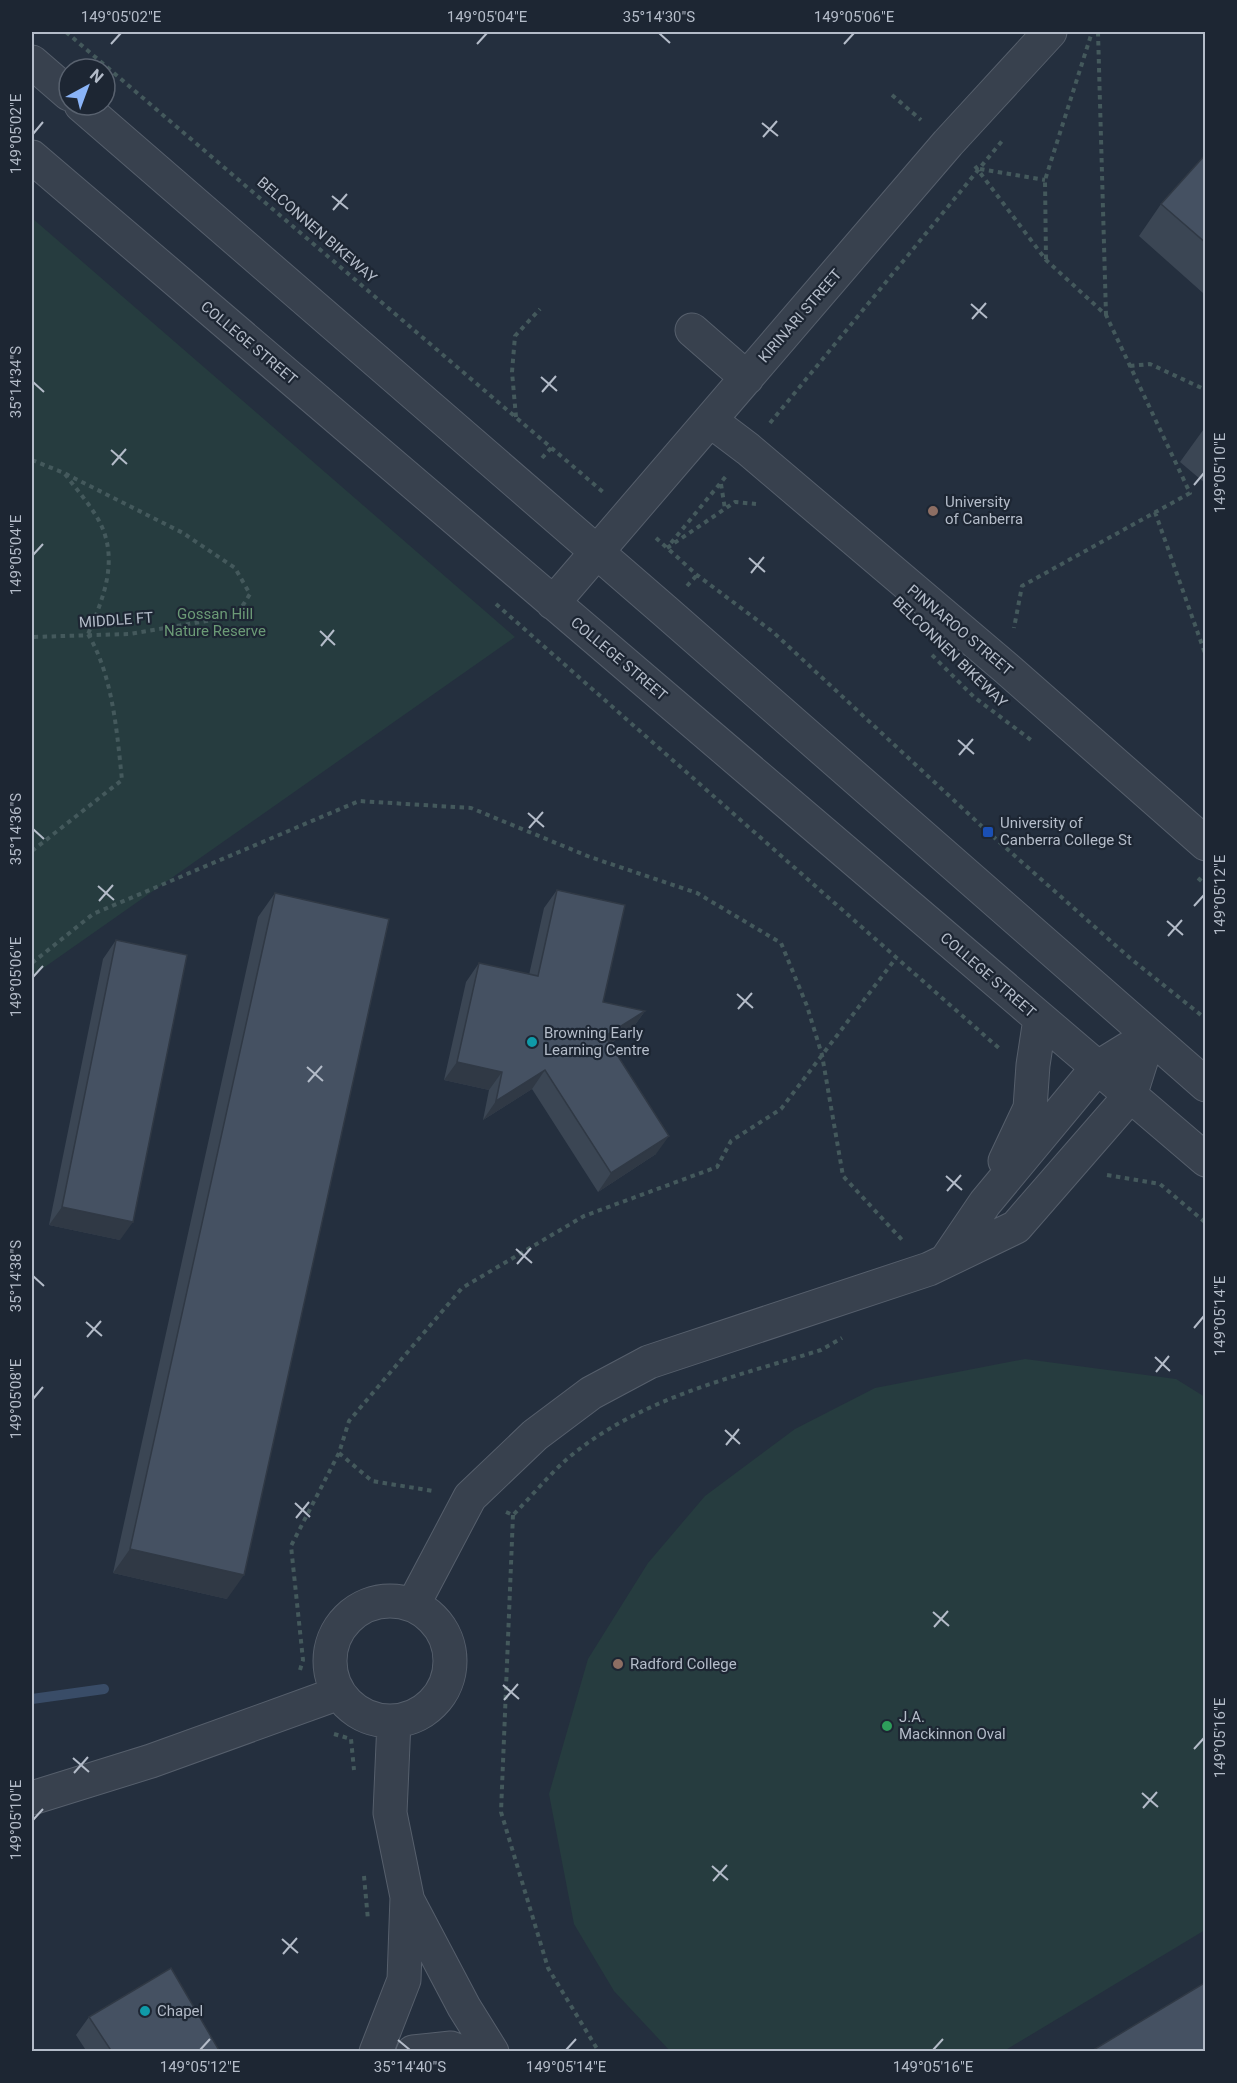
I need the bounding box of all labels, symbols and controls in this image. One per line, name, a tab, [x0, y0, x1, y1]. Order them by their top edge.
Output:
text: 149°05'02"E	[81, 8, 162, 26]
text: 149°05'04"E	[447, 8, 528, 26]
text: 35°14'30"S	[623, 8, 695, 26]
text: 149°05'06"E	[814, 8, 895, 26]
north arrow	[57, 57, 117, 117]
text: N	[86, 65, 107, 87]
text: 149°05'02"E	[7, 93, 25, 174]
street label: BELCONNEN BIKEWAY	[254, 173, 380, 287]
street label: KIRINARI STREET	[755, 266, 845, 366]
street label: COLLEGE STREET	[197, 297, 301, 389]
text: 35°14'34"S	[7, 346, 25, 418]
text: 149°05'10"E	[1211, 432, 1229, 513]
place label: University of Canberra	[945, 493, 1023, 528]
marker: University of Canberra	[926, 504, 940, 518]
text: 149°05'04"E	[7, 514, 25, 595]
street label: PINNAROO STREET	[904, 581, 1016, 679]
street label: BELCONNEN BIKEWAY	[889, 593, 1011, 711]
park label: Gossan Hill Nature Reserve	[164, 605, 266, 640]
street label: MIDDLE FT	[78, 608, 154, 632]
street label: COLLEGE STREET	[567, 613, 671, 705]
text: 35°14'36"S	[7, 793, 25, 865]
place label: University of Canberra College St	[1000, 814, 1132, 849]
marker: University of Canberra College St	[981, 825, 995, 839]
text: 149°05'12"E	[1211, 854, 1229, 935]
street label: COLLEGE STREET	[937, 929, 1039, 1021]
text: 149°05'06"E	[7, 936, 25, 1017]
place label: Browning Early Learning Centre	[544, 1024, 649, 1059]
marker: Browning Early Learning Centre	[525, 1035, 539, 1049]
text: 35°14'38"S	[7, 1240, 25, 1312]
text: 149°05'14"E	[1211, 1275, 1229, 1356]
text: 149°05'08"E	[7, 1358, 25, 1439]
place label: Radford College	[630, 1655, 737, 1673]
marker: Radford College	[611, 1657, 625, 1671]
text: 149°05'16"E	[1211, 1697, 1229, 1778]
place label: J.A. Mackinnon Oval	[899, 1708, 1006, 1743]
marker: J.A. Mackinnon Oval	[880, 1719, 894, 1733]
text: 149°05'10"E	[7, 1779, 25, 1860]
place label: Chapel	[157, 2002, 203, 2020]
marker: Chapel	[138, 2004, 152, 2018]
text: 149°05'12"E	[160, 2058, 241, 2076]
text: 35°14'40"S	[374, 2058, 446, 2076]
text: 149°05'14"E	[526, 2058, 607, 2076]
text: 149°05'16"E	[893, 2058, 974, 2076]

